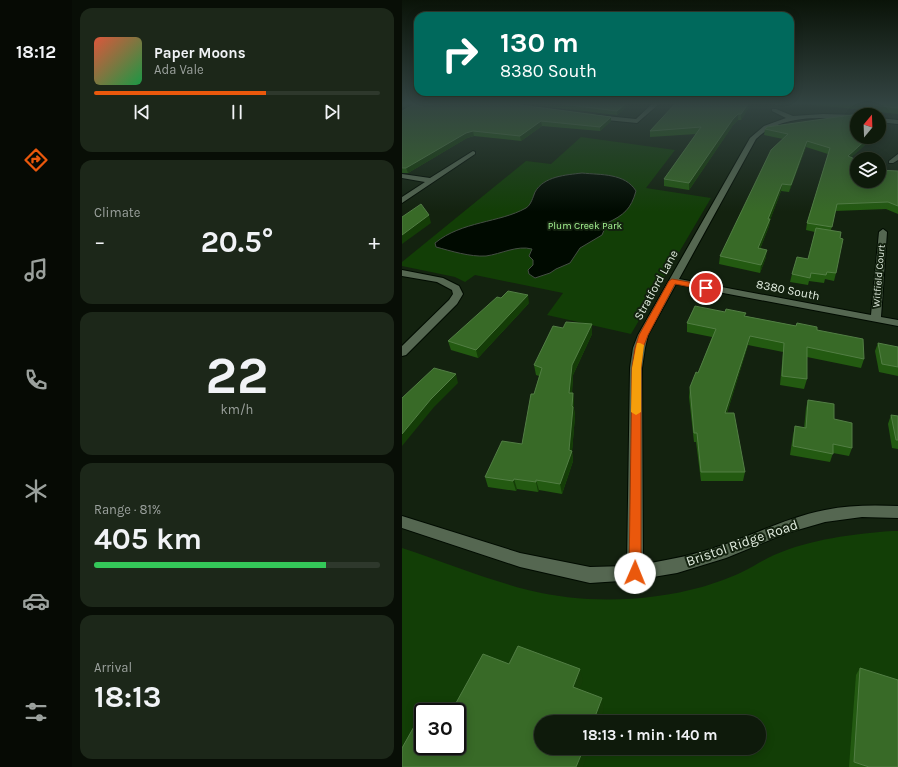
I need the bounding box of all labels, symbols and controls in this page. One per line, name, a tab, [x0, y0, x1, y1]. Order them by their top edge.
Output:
text: 130 m	[500, 26, 579, 59]
icon: right	[434, 28, 486, 80]
text: 18:12	[16, 41, 56, 63]
text: Paper Moons	[154, 44, 246, 62]
text: 8380 South	[500, 60, 597, 82]
text: Ada Vale	[154, 62, 204, 77]
icon: previous	[131, 101, 153, 123]
icon: pause	[226, 101, 248, 123]
icon: next	[321, 101, 343, 123]
north arrow	[850, 108, 886, 144]
map controls	[850, 108, 886, 188]
icon: directions	[22, 146, 50, 174]
button: layers	[850, 152, 886, 188]
text: Climate	[94, 205, 140, 220]
park label: Plum Creek Park	[548, 220, 623, 232]
text: 20.5°	[201, 224, 273, 260]
text: −	[94, 229, 106, 255]
text: +	[368, 229, 380, 255]
street label: Witfield Court	[870, 244, 888, 308]
street label: Stratford Lane	[631, 248, 681, 322]
icon: music	[22, 256, 50, 284]
pin	[689, 271, 723, 305]
icon: arrive	[695, 277, 717, 299]
street label: 8380 South	[755, 277, 821, 303]
text: 22	[206, 345, 268, 406]
icon: phone	[22, 366, 50, 394]
text: km/h	[221, 402, 253, 417]
icon: climate	[22, 477, 50, 505]
text: Range · 81%	[94, 502, 161, 517]
street label: Bristol Ridge Road	[684, 516, 800, 570]
text: 405 km	[94, 521, 202, 557]
position arrow	[614, 552, 656, 594]
icon: car	[22, 587, 50, 615]
text: Arrival	[94, 660, 132, 675]
text: 18:13	[94, 679, 162, 715]
icon: filters	[22, 698, 50, 726]
speed limit sign: 30	[414, 703, 466, 755]
text: 18:13 · 1 min · 140 m	[583, 726, 717, 744]

